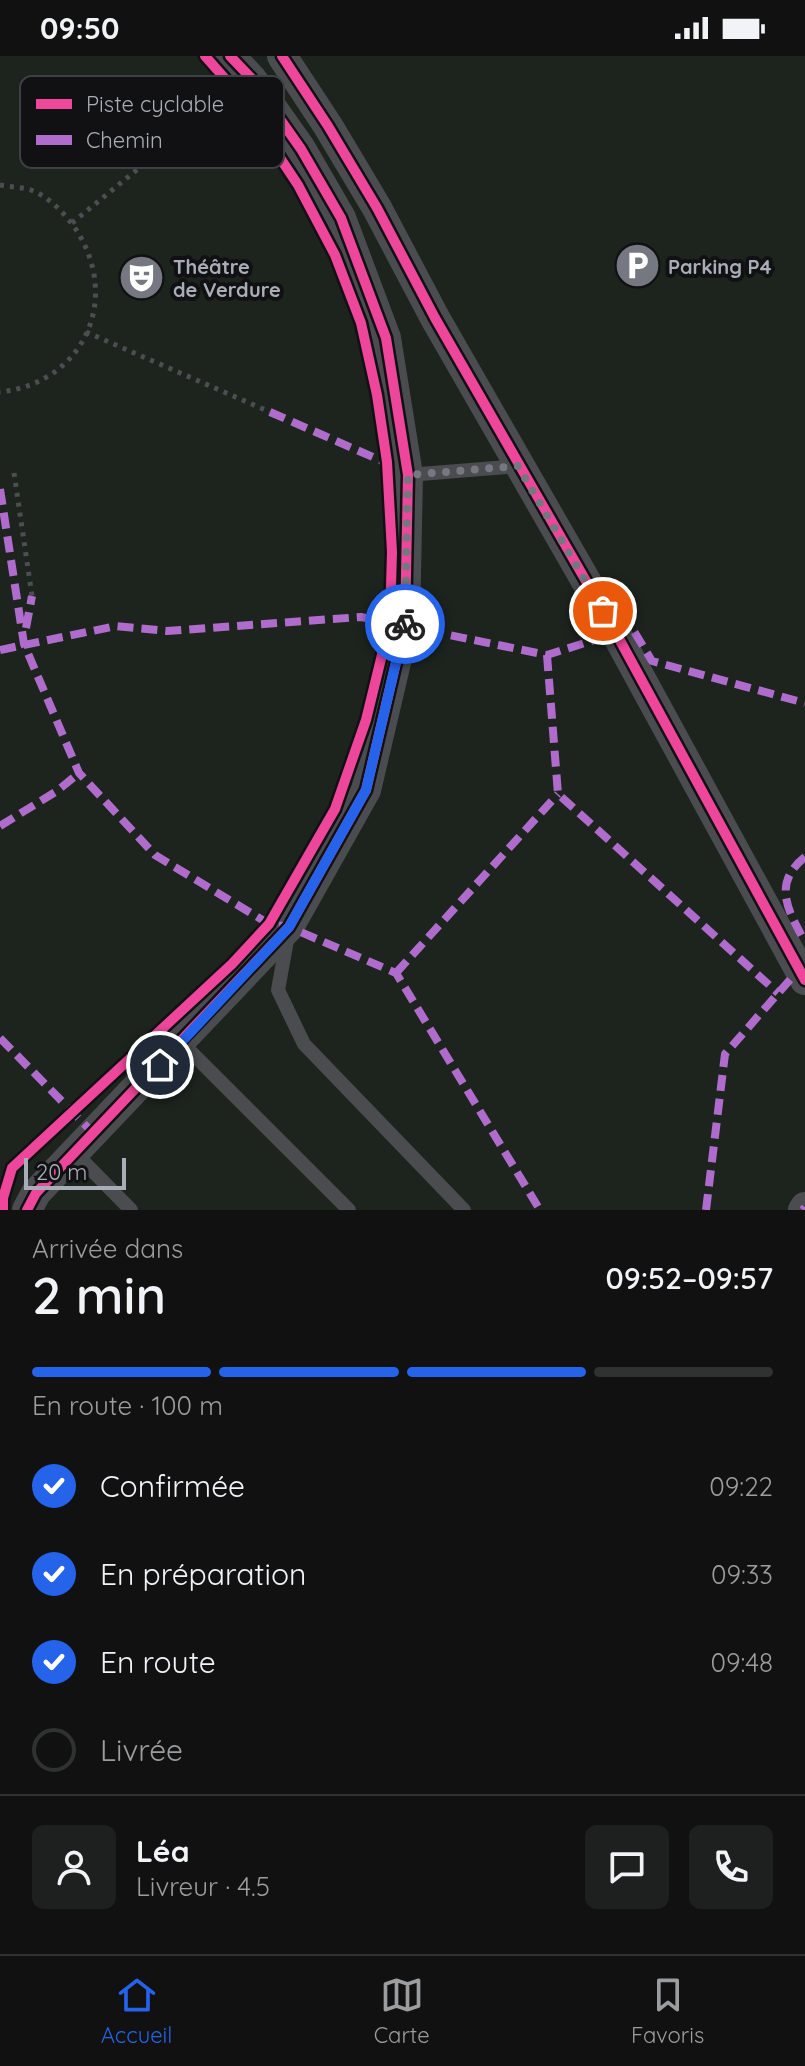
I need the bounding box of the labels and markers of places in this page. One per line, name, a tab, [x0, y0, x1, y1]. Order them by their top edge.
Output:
parking icon: Parking P4	[613, 242, 661, 290]
theatre icon: Théâtre de Verdure	[118, 254, 166, 302]
place label: Théâtre de Verdure	[173, 254, 281, 302]
place label: Parking P4	[668, 254, 772, 279]
pin	[569, 577, 637, 645]
pin	[126, 1031, 194, 1099]

